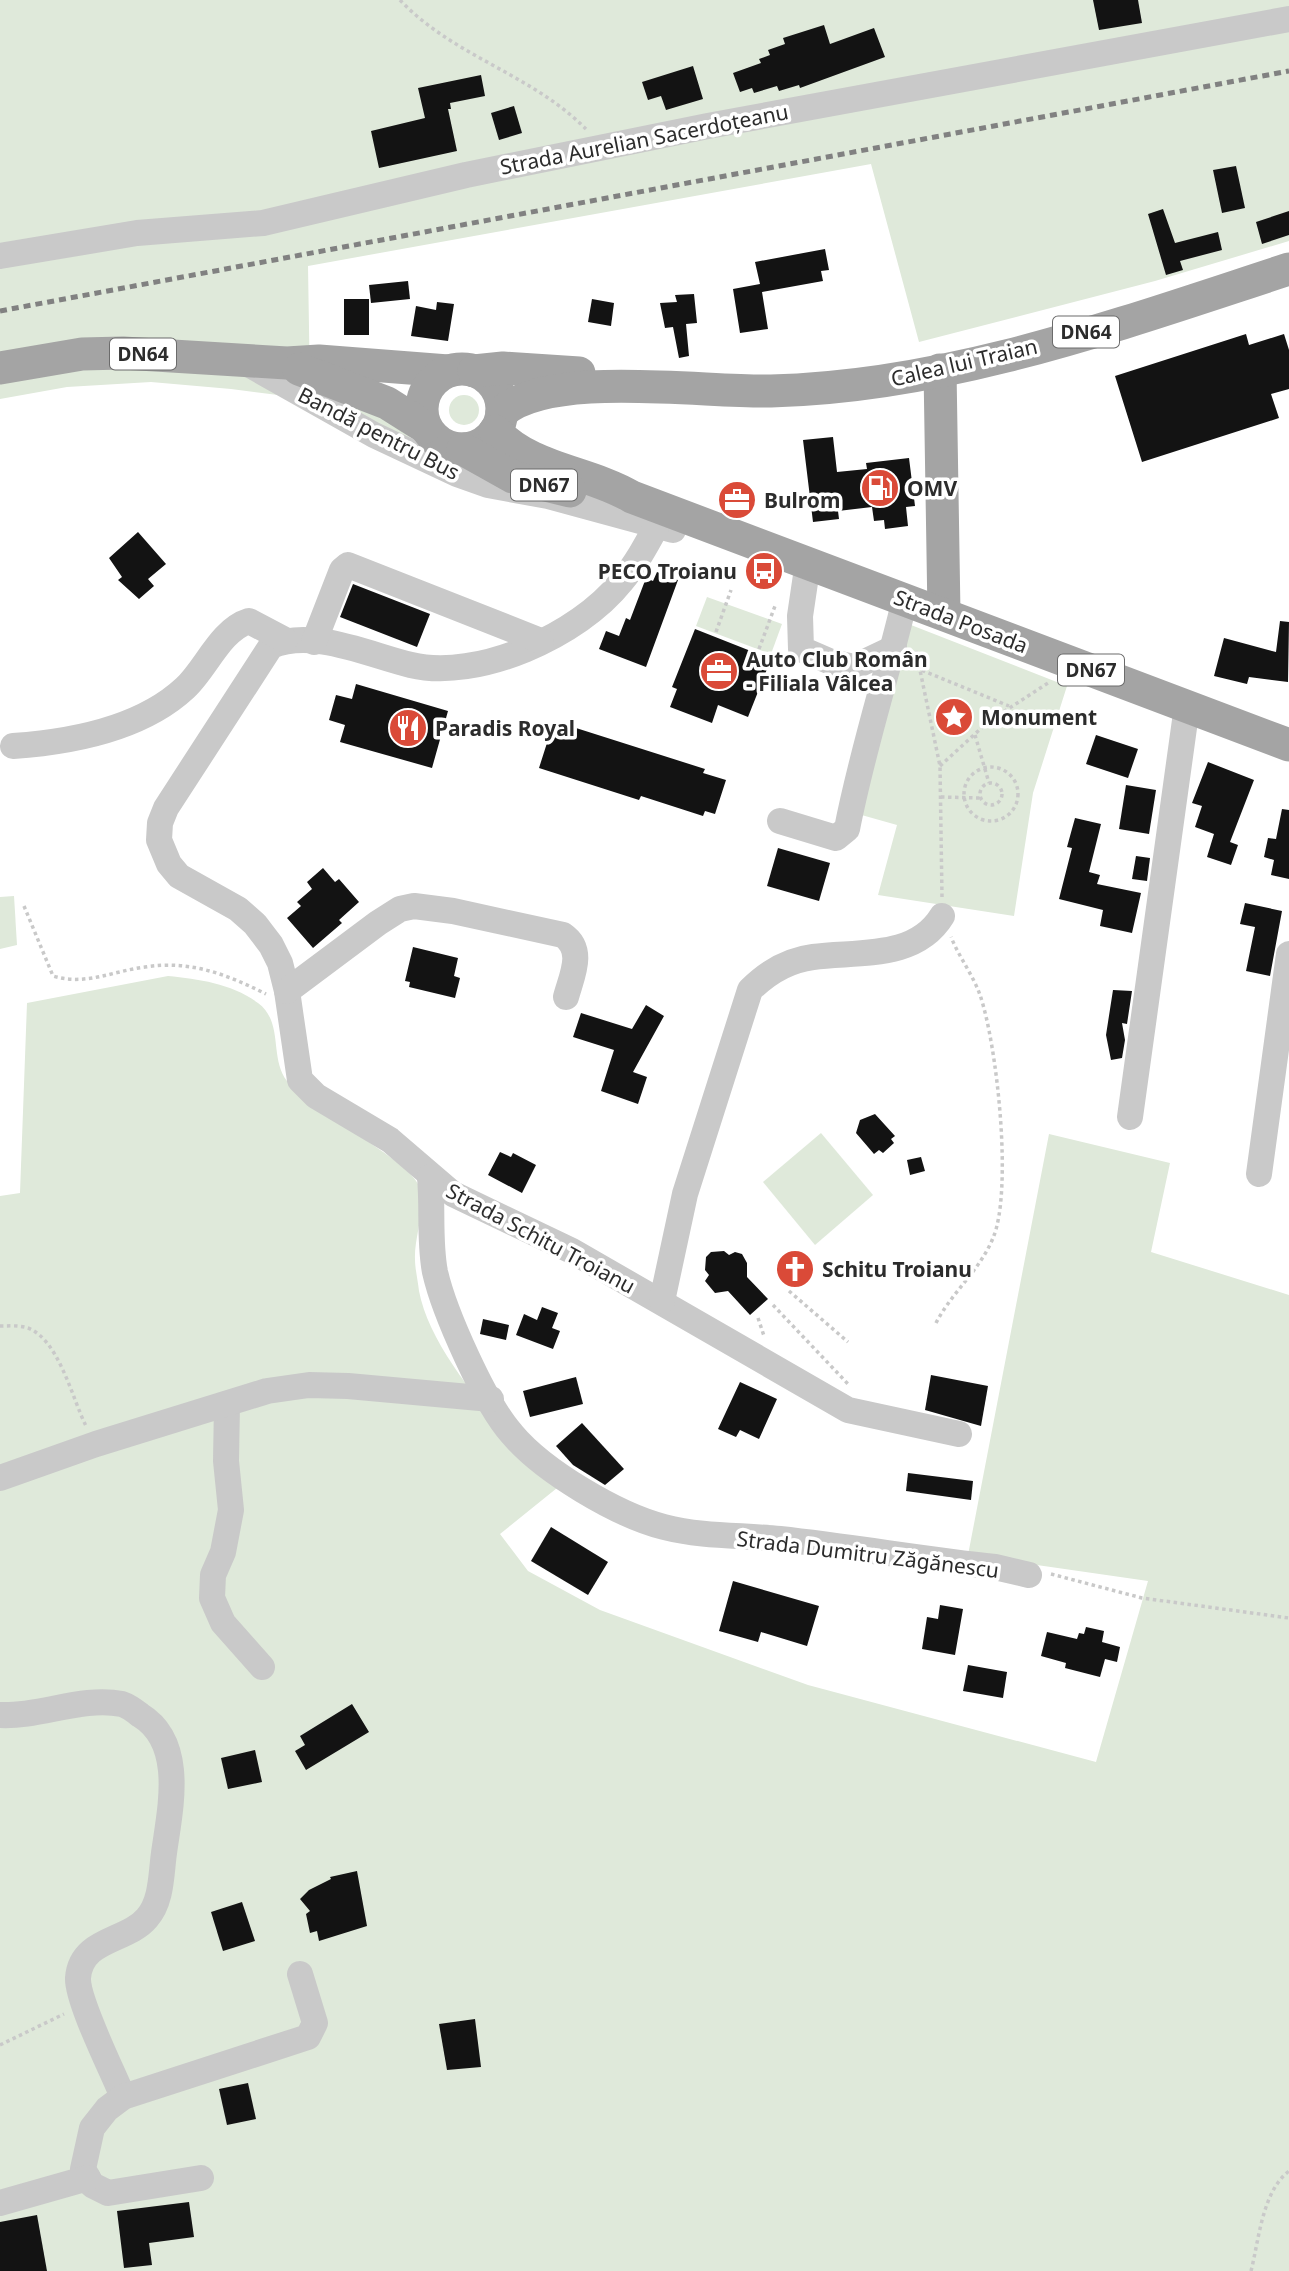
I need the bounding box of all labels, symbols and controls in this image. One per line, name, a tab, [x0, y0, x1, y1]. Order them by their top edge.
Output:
street label: Strada Aurelian Sacerdoțeanu	[497, 97, 791, 181]
road number: DN64	[1053, 316, 1119, 348]
street label: Calea lui Traian	[888, 332, 1040, 392]
road number: DN64	[110, 338, 176, 370]
street label: Bandă pentru Bus	[293, 380, 465, 486]
fuel station icon: OMV	[859, 467, 901, 509]
road number: DN67	[511, 470, 577, 500]
place label: OMV	[907, 474, 957, 502]
office icon: Bulrom	[716, 479, 758, 521]
place label: Bulrom	[764, 486, 840, 514]
bus stop icon: PECO Troianu	[743, 550, 785, 592]
place label: PECO Troianu	[598, 557, 737, 585]
street label: Strada Posada	[890, 583, 1032, 659]
place label: Auto Club Român - Filiala Vâlcea	[746, 645, 928, 697]
office icon: Auto Club Român - Filiala Vâlcea	[698, 650, 740, 692]
road number: DN67	[1058, 654, 1124, 685]
place icon: Monument	[933, 696, 975, 738]
place label: Monument	[981, 703, 1097, 731]
restaurant icon: Paradis Royal	[387, 707, 429, 749]
place label: Paradis Royal	[435, 714, 575, 742]
street label: Strada Schitu Troianu	[442, 1176, 640, 1300]
church icon: Schitu Troianu	[774, 1248, 816, 1290]
place label: Schitu Troianu	[822, 1255, 972, 1283]
street label: Strada Dumitru Zăgănescu	[735, 1524, 1001, 1584]

